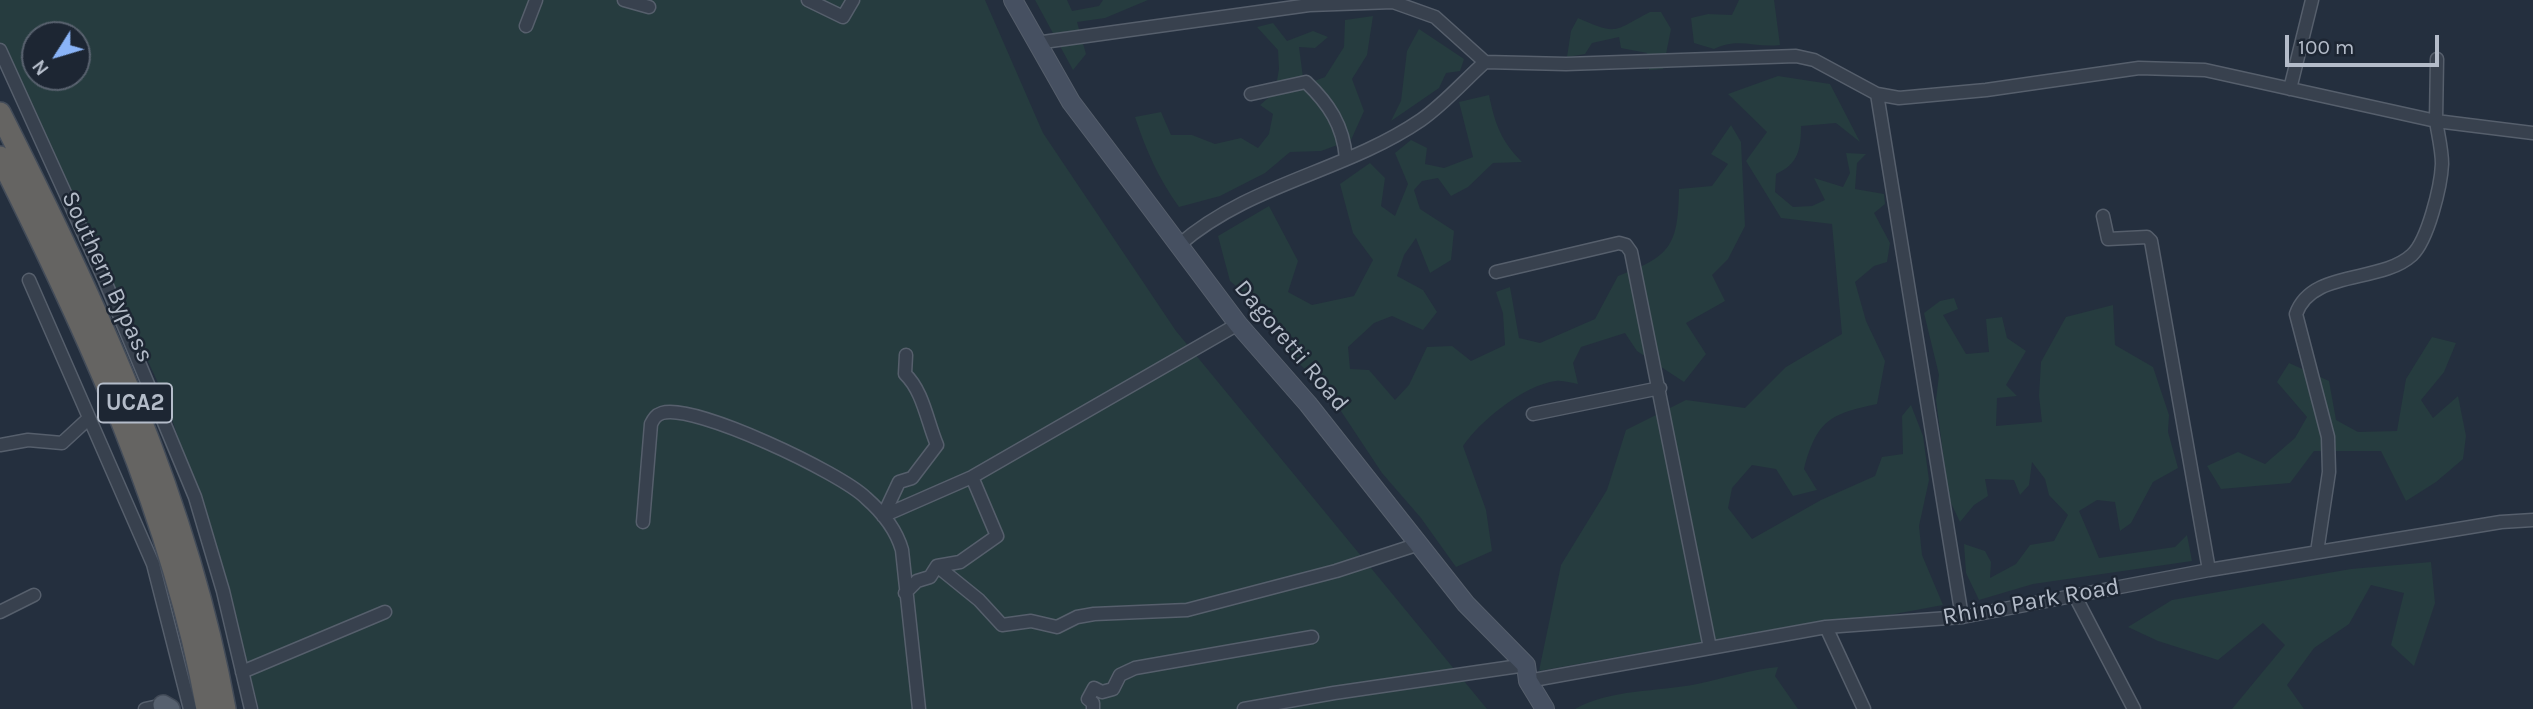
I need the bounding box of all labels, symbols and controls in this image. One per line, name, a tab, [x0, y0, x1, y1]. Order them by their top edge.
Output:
north arrow	[21, 21, 91, 91]
scale bar	[2288, 21, 2442, 65]
text: 100 m	[2298, 35, 2355, 59]
text: N	[28, 55, 54, 79]
street label: Southern Bypass	[55, 187, 159, 367]
street label: Dagoretti Road	[1228, 274, 1354, 418]
road number: UCA2	[98, 384, 172, 422]
street label: Rhino Park Road	[1940, 572, 2122, 632]

